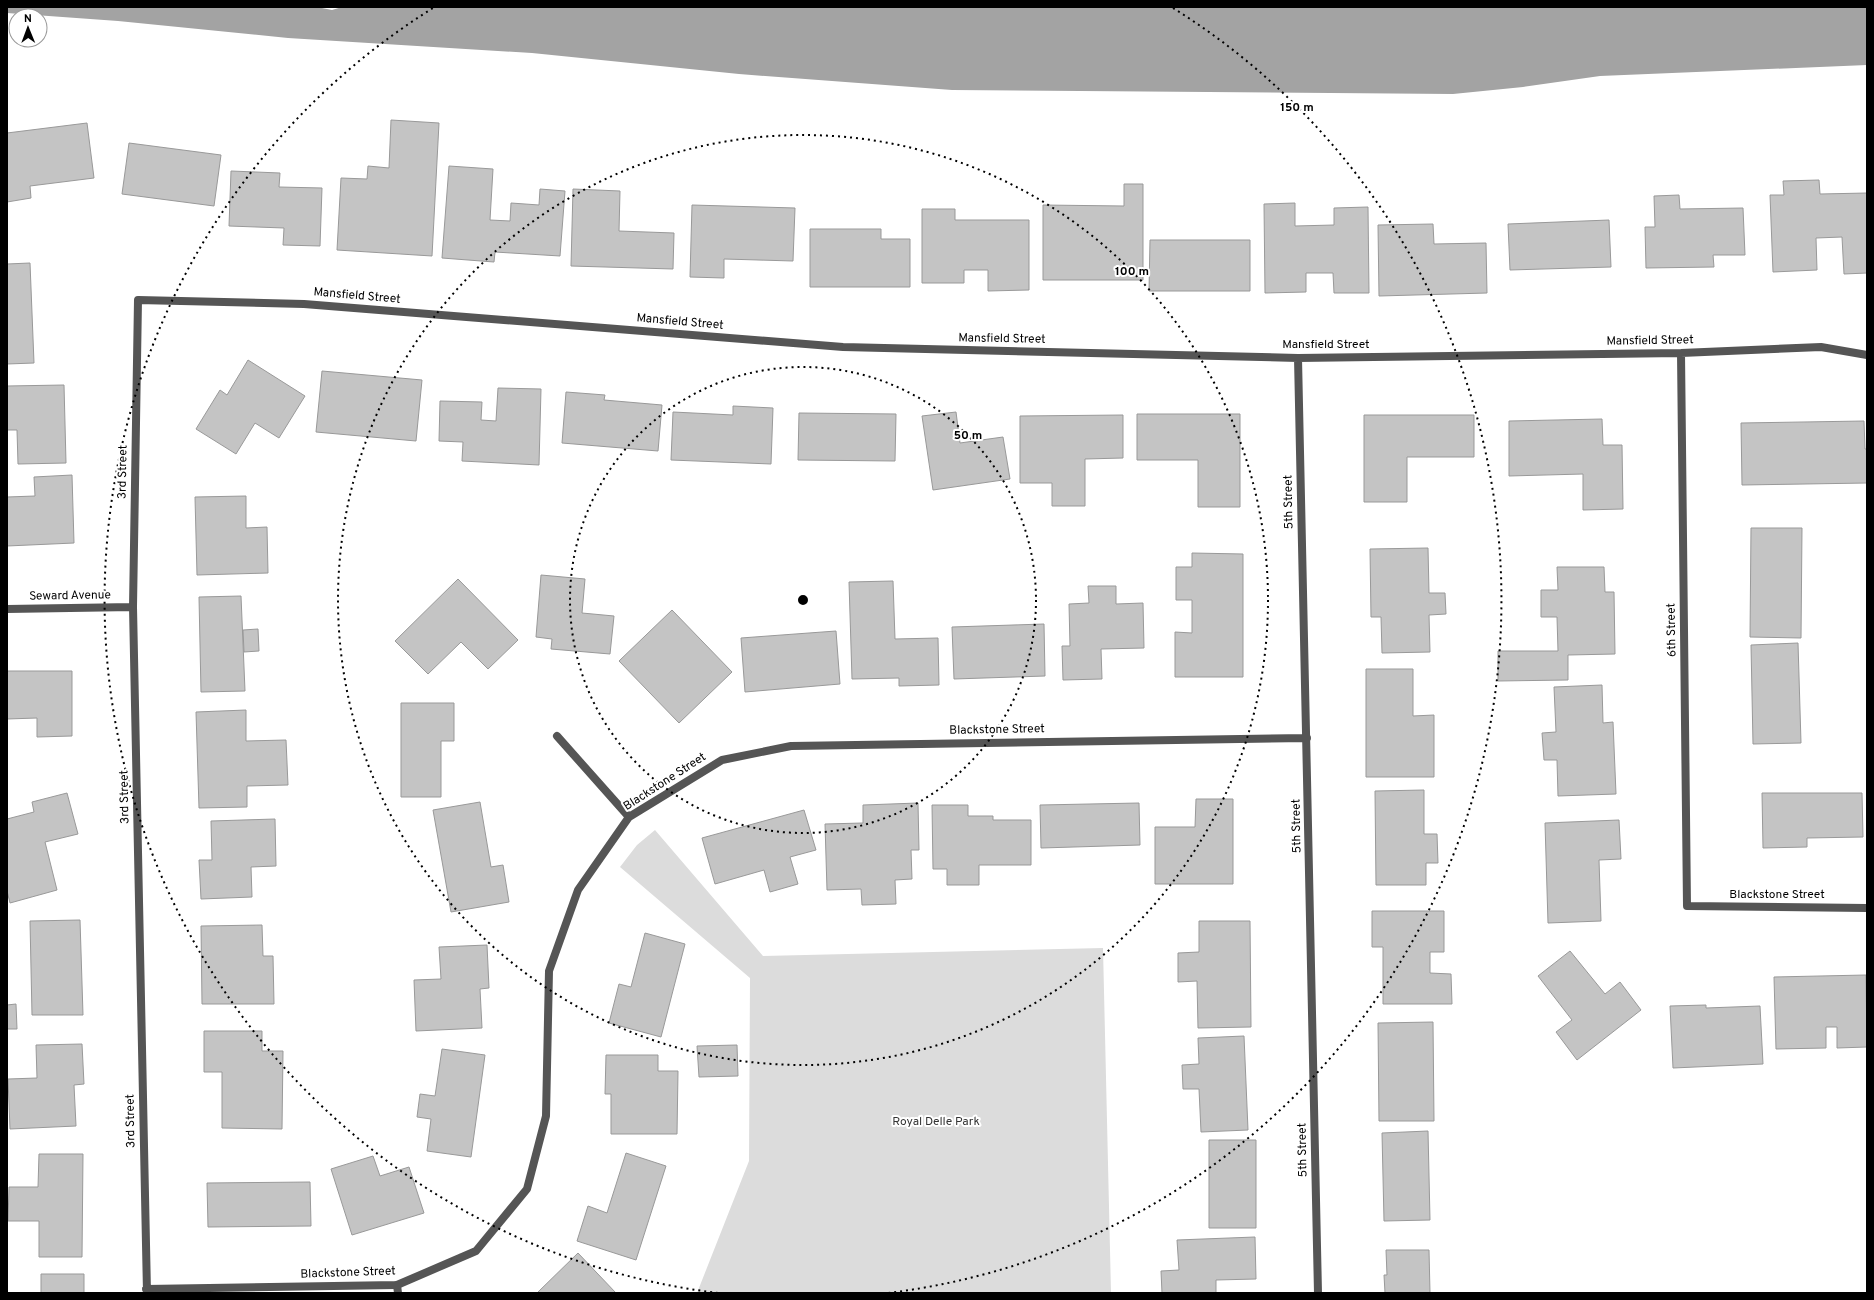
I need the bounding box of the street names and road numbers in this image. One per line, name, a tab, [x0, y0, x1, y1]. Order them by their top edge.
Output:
street label: Mansfield Street	[313, 284, 401, 308]
street label: Mansfield Street	[636, 310, 724, 334]
street label: Mansfield Street	[958, 330, 1046, 348]
street label: Mansfield Street	[1606, 332, 1694, 350]
street label: Mansfield Street	[1282, 337, 1370, 353]
street label: 3rd Street	[115, 445, 131, 499]
street label: 5th Street	[1281, 475, 1297, 529]
street label: Seward Avenue	[29, 587, 111, 605]
street label: 6th Street	[1664, 603, 1680, 657]
street label: Blackstone Street	[949, 721, 1045, 739]
street label: Blackstone Street	[621, 749, 709, 815]
street label: 3rd Street	[117, 770, 133, 824]
street label: 5th Street	[1289, 799, 1305, 853]
street label: Blackstone Street	[1729, 887, 1825, 903]
street label: 3rd Street	[123, 1094, 139, 1148]
street label: 5th Street	[1295, 1123, 1311, 1177]
street label: Blackstone Street	[300, 1263, 396, 1283]

